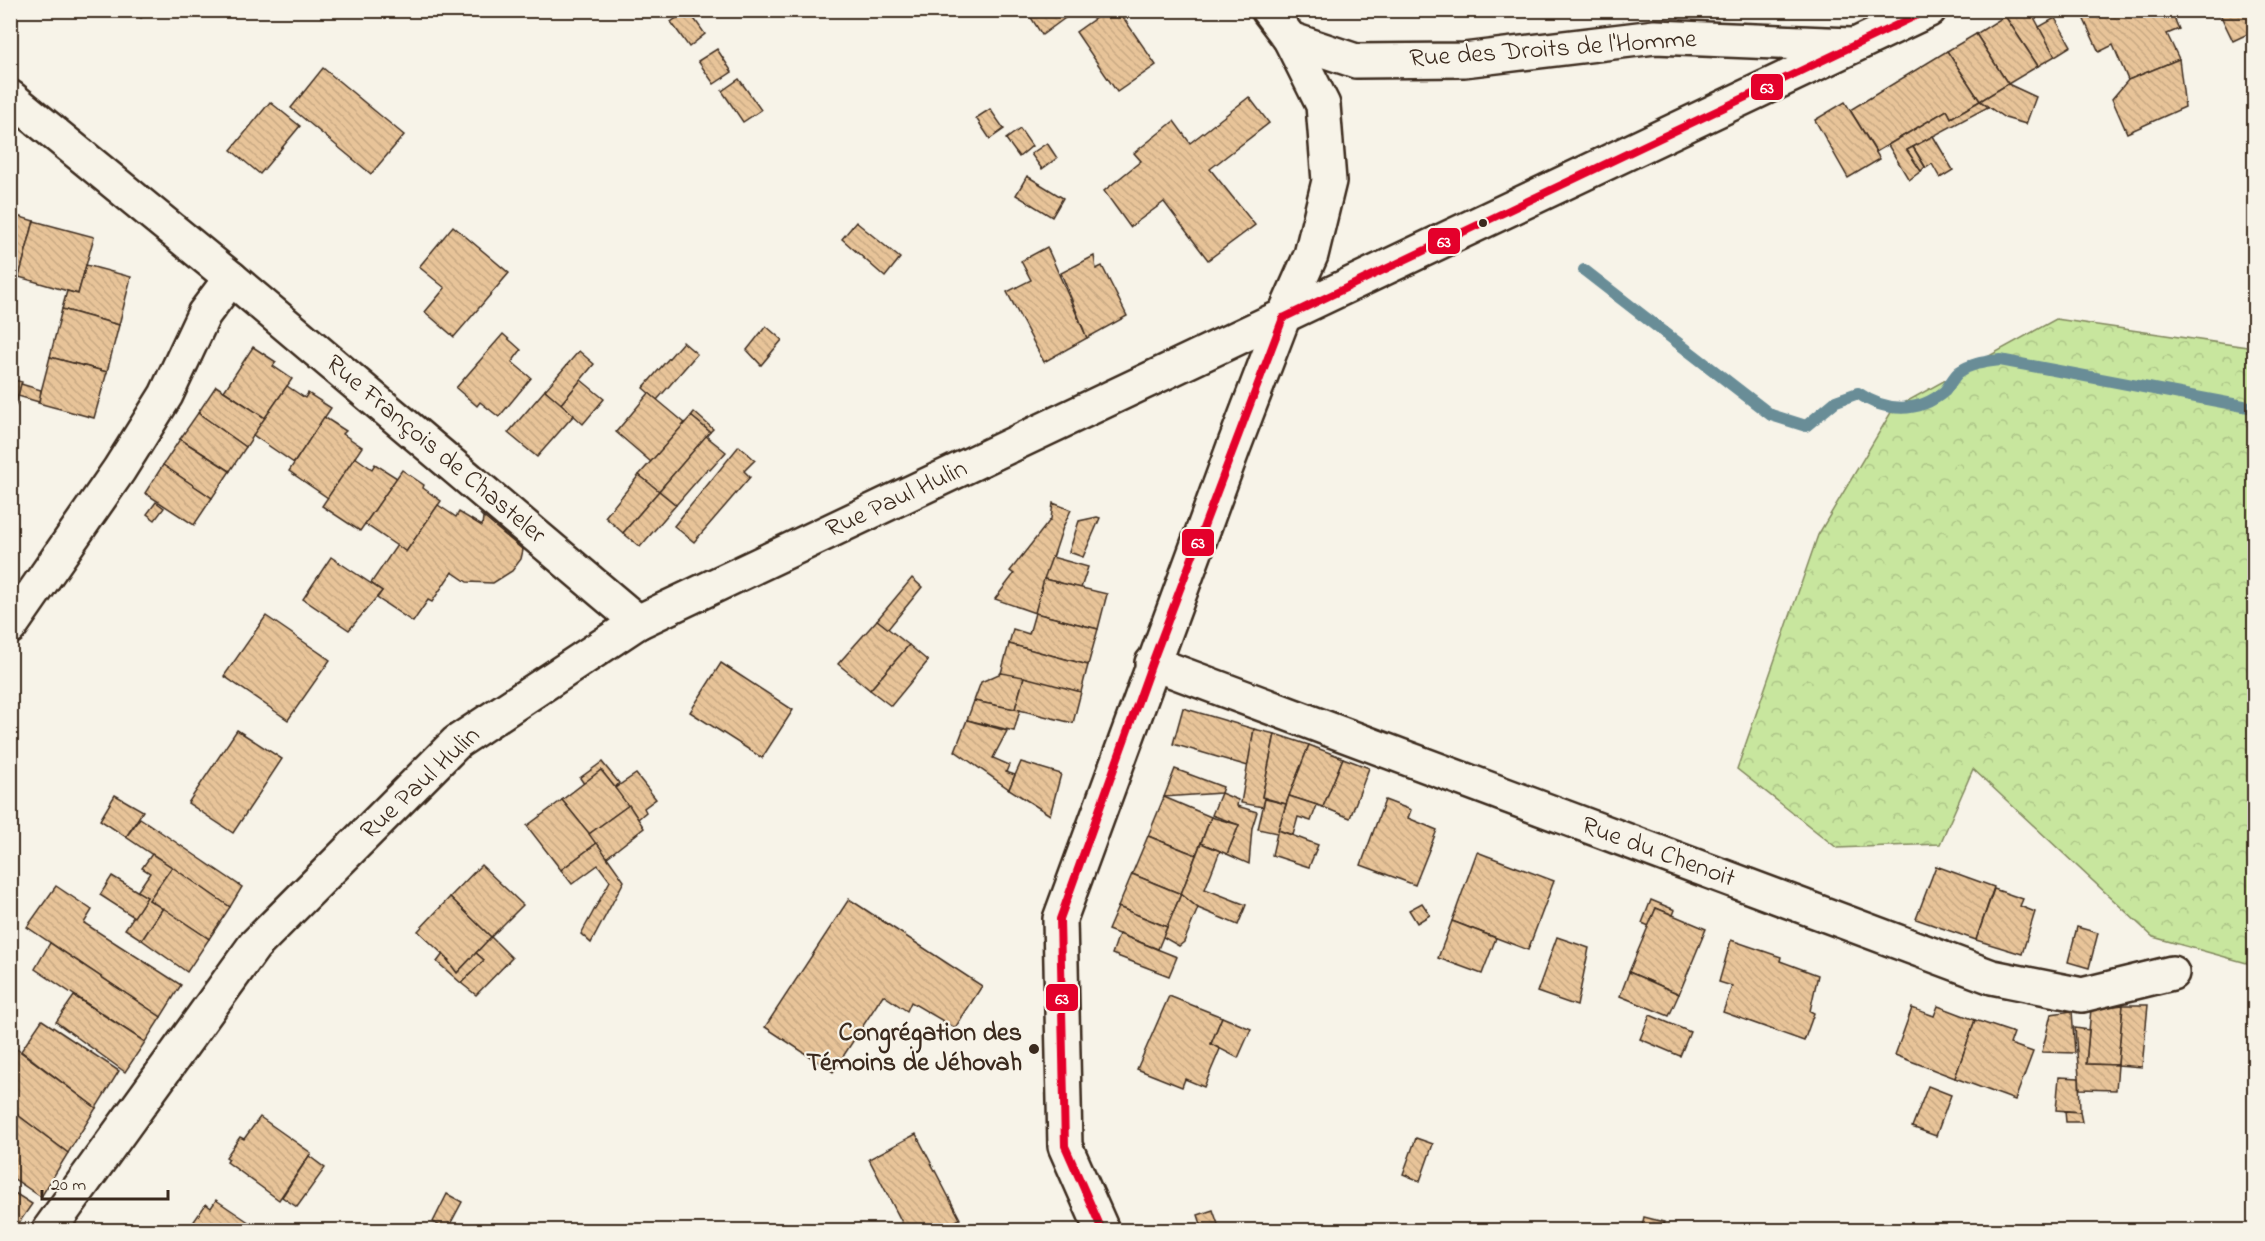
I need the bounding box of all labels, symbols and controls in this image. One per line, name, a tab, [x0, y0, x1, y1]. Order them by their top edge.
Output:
street label: Rue des Droits de l'Homme	[1408, 21, 1698, 79]
line badge: 63	[1750, 73, 1784, 101]
text: 63	[1759, 77, 1774, 101]
unlabelled marker	[1477, 217, 1489, 229]
line badge: 63	[1427, 227, 1461, 255]
text: 63	[1436, 231, 1451, 255]
street label: Rue François de Chasteler	[316, 346, 554, 554]
street label: Rue Paul Hulin	[820, 451, 974, 549]
line badge: 63	[1181, 528, 1215, 557]
text: 63	[1190, 532, 1205, 556]
street label: Rue Paul Hulin	[352, 718, 490, 850]
street label: Rue du Chenoit	[1576, 808, 1741, 899]
line badge: 63	[1045, 983, 1079, 1012]
text: 63	[1054, 988, 1069, 1012]
place label: Congrégation des Témoins de Jéhovah	[806, 1015, 1022, 1083]
marker: Congrégation des Témoins de Jéhovah	[1027, 1042, 1041, 1056]
scale bar	[42, 1163, 168, 1201]
text: 20 m	[51, 1173, 86, 1199]

